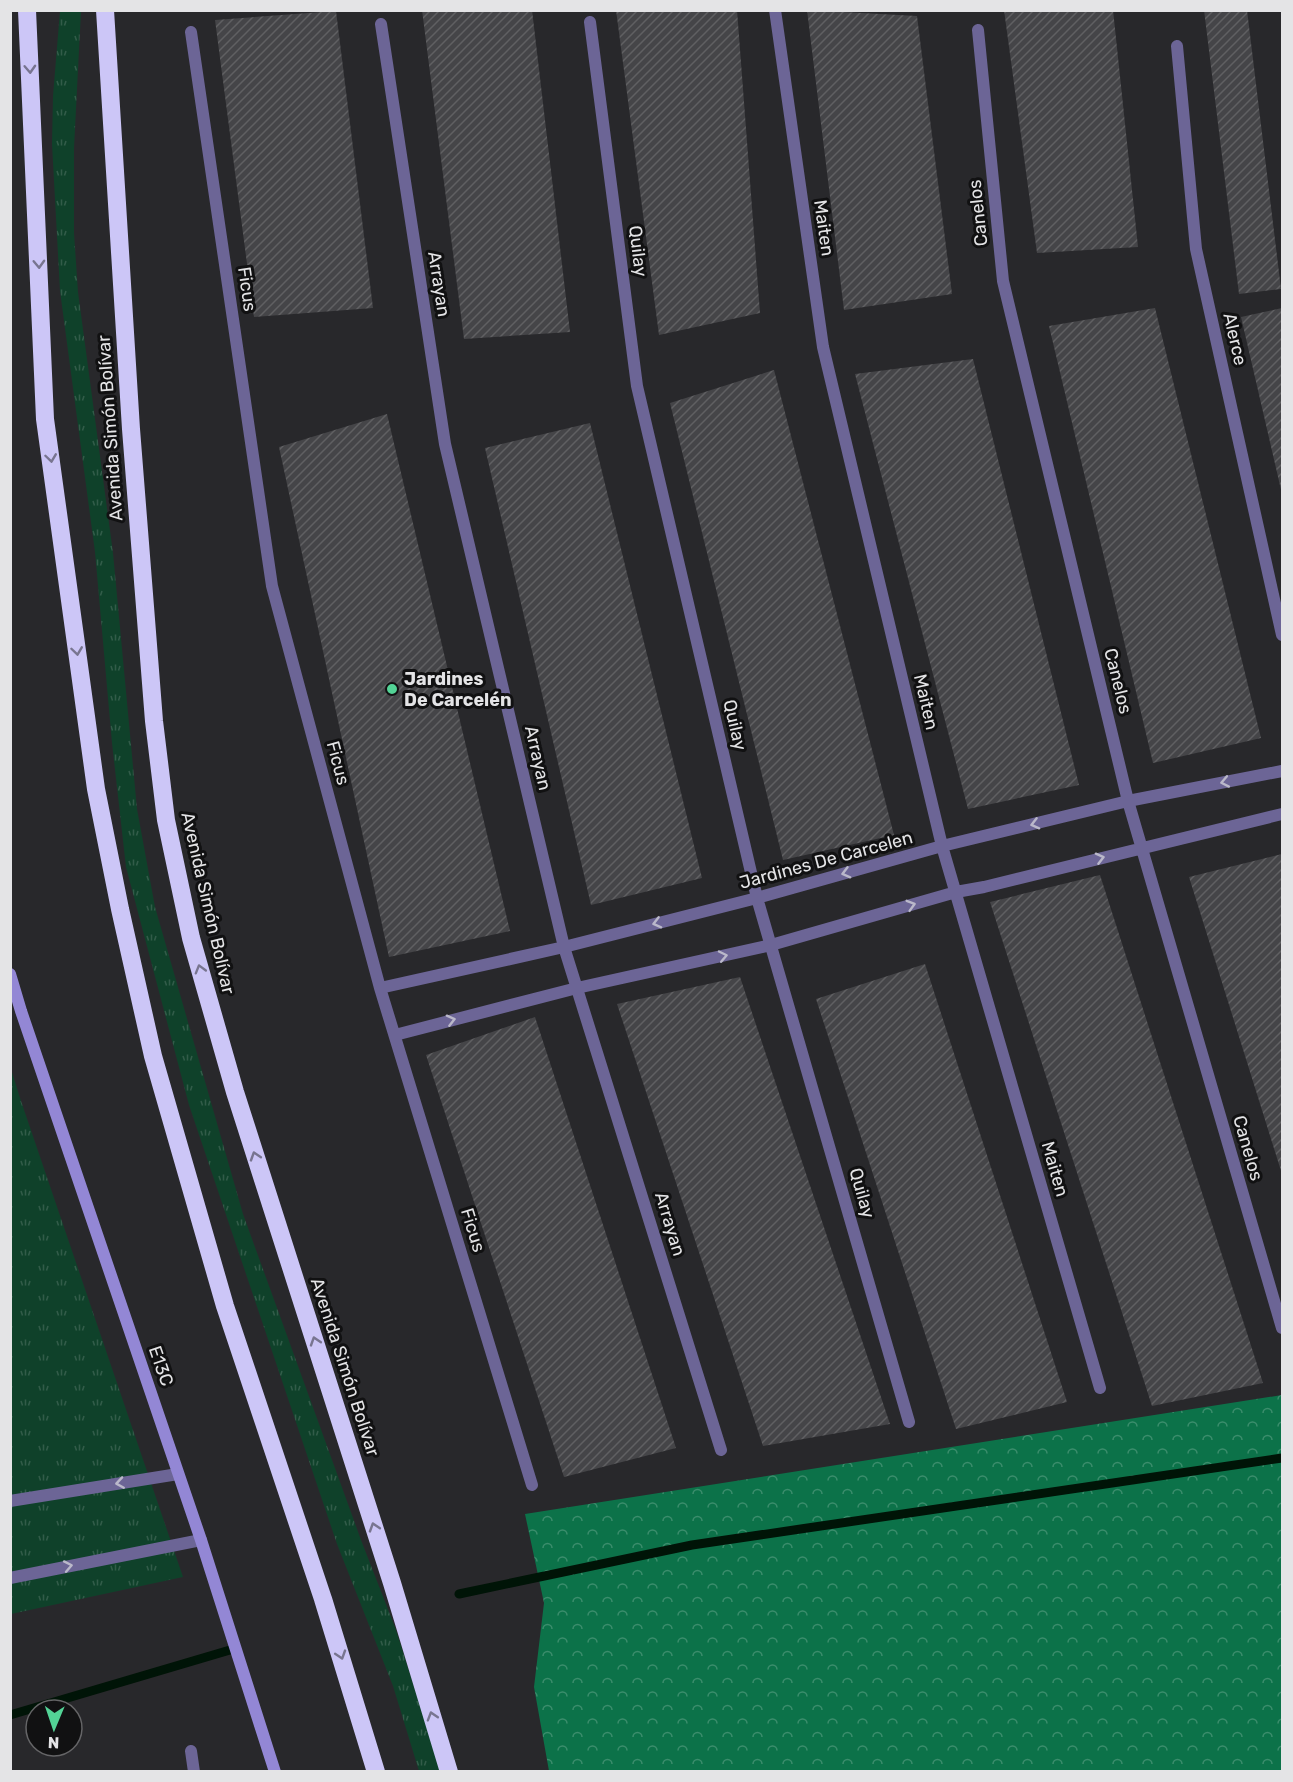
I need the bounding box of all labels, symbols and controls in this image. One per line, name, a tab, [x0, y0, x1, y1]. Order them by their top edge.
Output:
one-way arrow	[24, 64, 37, 73]
street label: Canelos	[964, 179, 992, 247]
street label: Maiten	[809, 198, 839, 258]
street label: Quilay	[624, 224, 652, 278]
street label: Arrayan	[423, 250, 455, 318]
one-way arrow	[32, 259, 45, 268]
street label: Ficus	[233, 265, 261, 313]
street label: Alerce	[1218, 311, 1252, 367]
street label: Avenida Simón Bolívar	[93, 334, 127, 522]
one-way arrow	[44, 454, 56, 463]
street label: Canelos	[1099, 646, 1137, 716]
one-way arrow	[71, 647, 83, 656]
place label: Jardines De Carcelén	[404, 668, 512, 711]
street label: Maiten	[909, 672, 943, 732]
marker: Jardines De Carcelén	[385, 682, 399, 696]
street label: Quilay	[718, 697, 752, 753]
street label: Arrayan	[520, 723, 556, 793]
street label: Ficus	[322, 739, 354, 787]
one-way arrow	[1220, 775, 1230, 788]
street label: Avenida Simón Bolívar	[176, 810, 240, 996]
one-way arrow	[1030, 817, 1040, 830]
street label: Jardines De Carcelen	[737, 826, 915, 894]
one-way arrow	[1095, 853, 1105, 866]
one-way arrow	[841, 866, 852, 878]
one-way arrow	[905, 900, 916, 912]
one-way arrow	[653, 916, 663, 928]
one-way arrow	[717, 950, 727, 963]
one-way arrow	[195, 964, 207, 975]
one-way arrow	[445, 1015, 456, 1027]
street label: Canelos	[1228, 1113, 1268, 1183]
street label: Maiten	[1037, 1139, 1073, 1199]
one-way arrow	[250, 1151, 262, 1162]
street label: Quilay	[844, 1165, 880, 1221]
street label: Arrayan	[650, 1189, 690, 1259]
street label: Ficus	[456, 1205, 490, 1255]
street label: Avenida Simón Bolívar	[306, 1275, 384, 1459]
one-way arrow	[310, 1336, 322, 1347]
street label: E13C	[144, 1343, 178, 1389]
one-way arrow	[116, 1476, 126, 1489]
one-way arrow	[369, 1522, 382, 1533]
one-way arrow	[63, 1560, 73, 1573]
one-way arrow	[333, 1649, 346, 1660]
north arrow	[24, 1698, 84, 1758]
one-way arrow	[427, 1711, 440, 1721]
text: N	[47, 1733, 60, 1752]

